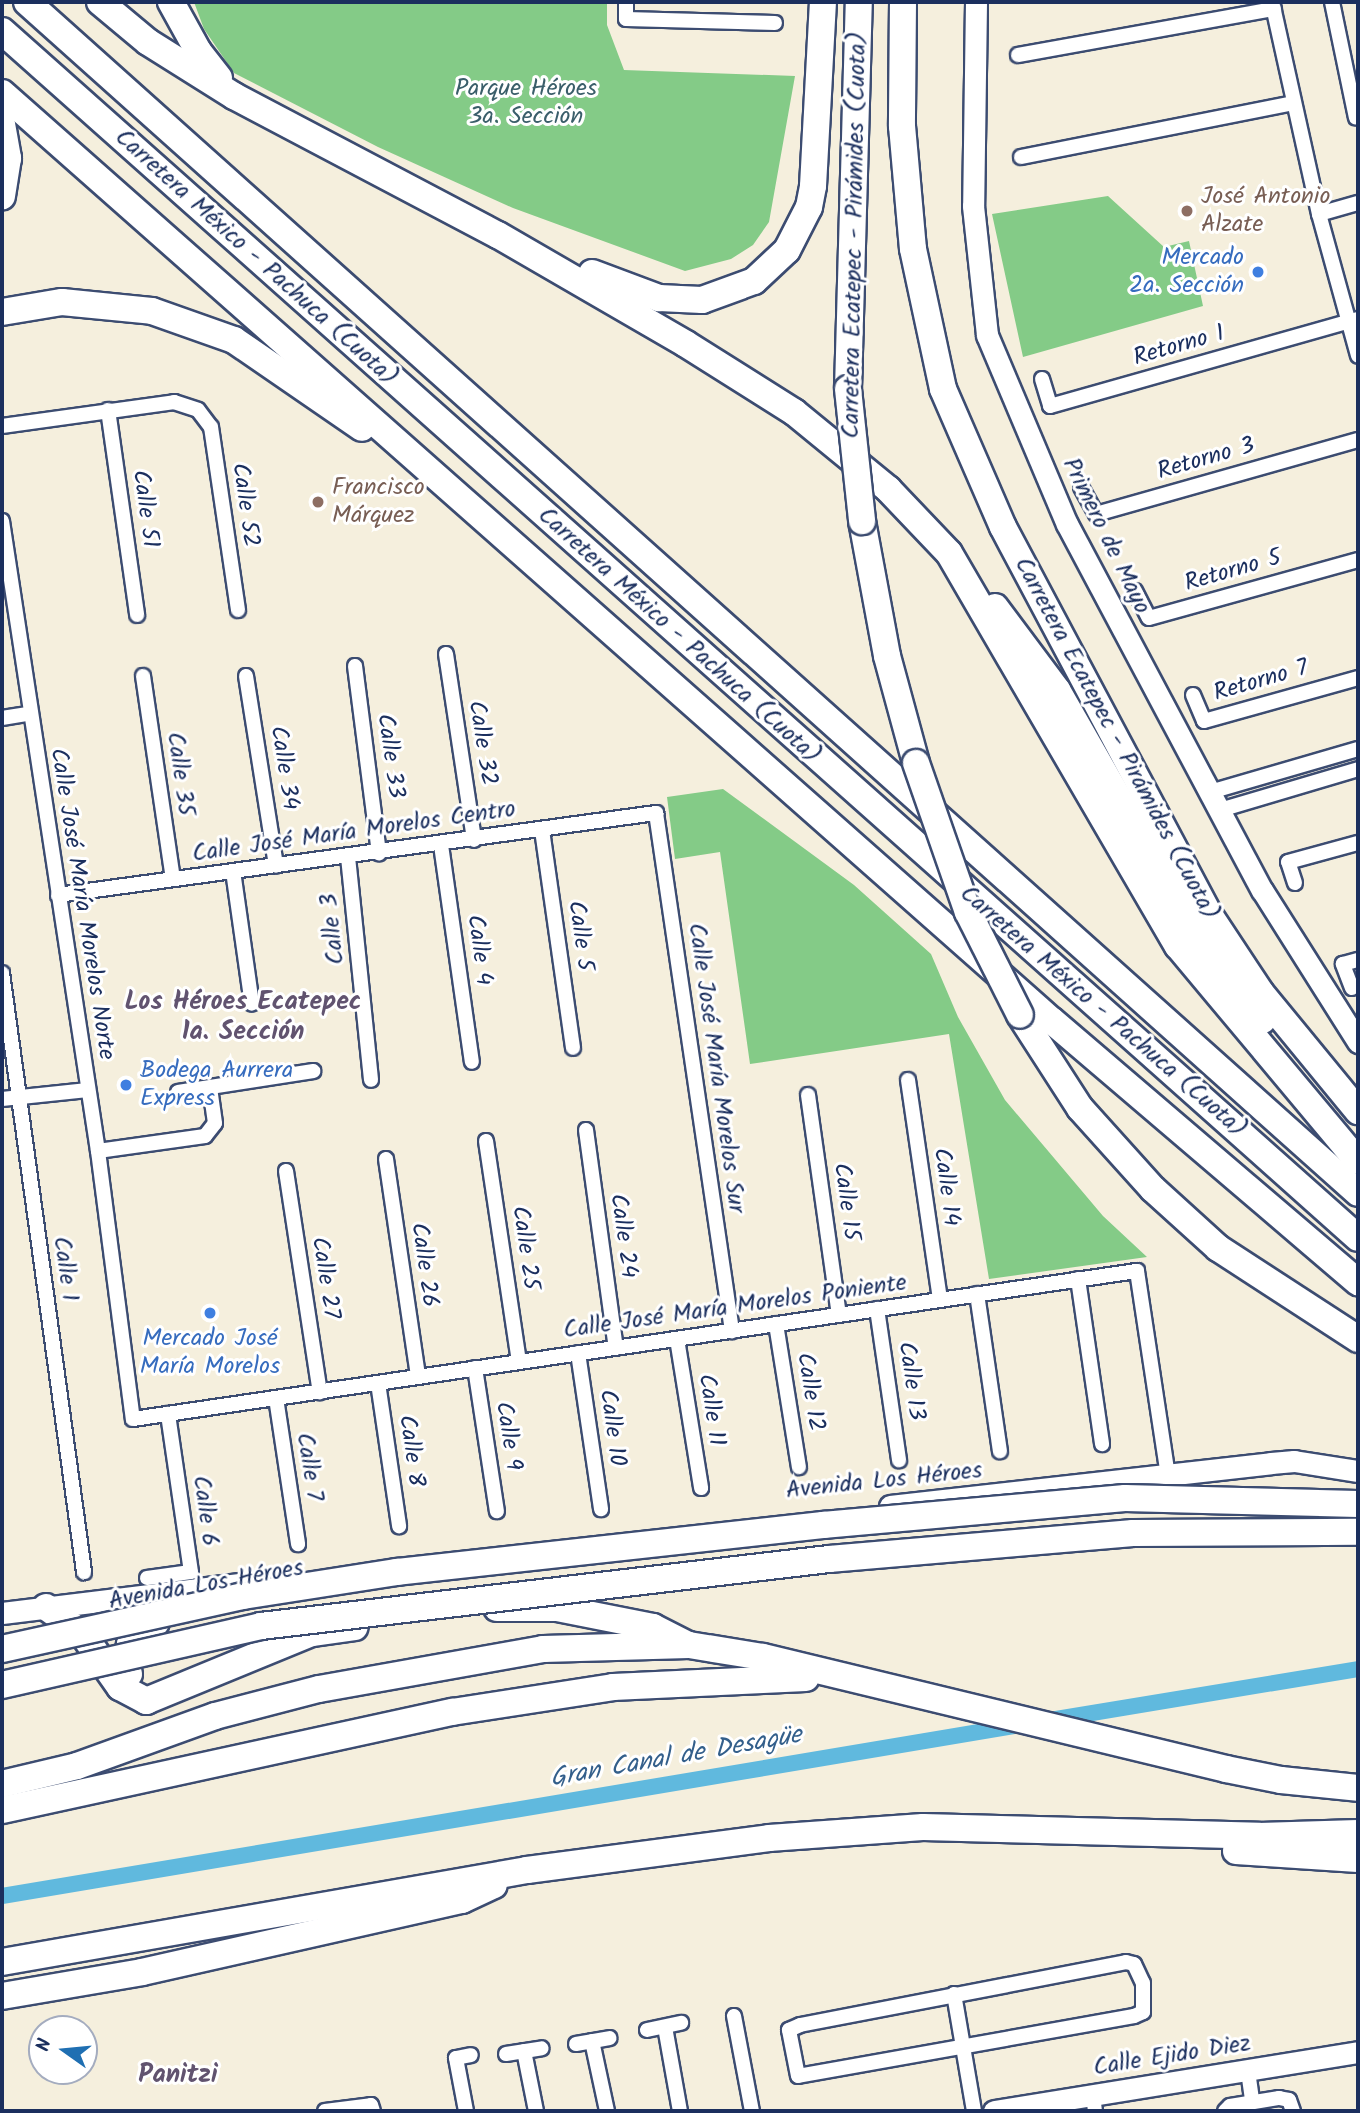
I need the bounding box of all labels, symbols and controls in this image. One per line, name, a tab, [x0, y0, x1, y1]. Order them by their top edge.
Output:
street label: Carretera Ecatepec - Pirámides (Cuota)	[837, 31, 873, 439]
park label: Parque Héroes 3a. Sección	[455, 75, 597, 131]
street label: Carretera México - Pachuca (Cuota)	[109, 123, 403, 393]
place label: José Antonio Alzate	[1201, 183, 1330, 239]
marker: José Antonio Alzate	[1179, 203, 1195, 219]
place label: Mercado 2a. Sección	[1129, 244, 1244, 300]
marker: Mercado 2a. Sección	[1250, 264, 1266, 280]
street label: Retorno 1	[1130, 319, 1228, 373]
street label: Retorno 3	[1154, 431, 1258, 487]
street label: Primero de Mayo	[1056, 453, 1156, 619]
street label: Calle 52	[225, 461, 265, 549]
street label: Calle 51	[125, 468, 165, 550]
place label: Francisco Márquez	[332, 474, 425, 530]
marker: Francisco Márquez	[310, 494, 326, 510]
street label: Carretera México - Pachuca (Cuota)	[532, 501, 826, 771]
street label: Retorno 5	[1181, 544, 1285, 598]
street label: Carretera Ecatepec - Pirámides (Cuota)	[1008, 553, 1224, 925]
street label: Retorno 7	[1210, 654, 1312, 708]
street label: Calle 32	[461, 699, 503, 787]
street label: Calle 33	[370, 712, 410, 800]
street label: Calle 34	[263, 724, 305, 812]
street label: Calle 35	[160, 730, 200, 818]
street label: Calle José María Morelos Norte	[43, 746, 121, 1062]
street label: Calle José María Morelos Centro	[190, 795, 518, 869]
street label: Carretera México - Pachuca (Cuota)	[954, 880, 1252, 1144]
street label: Calle 3	[315, 892, 351, 966]
street label: Calle 5	[561, 899, 599, 973]
street label: Calle 4	[460, 913, 498, 987]
street label: Calle José María Morelos Sur	[681, 921, 751, 1215]
district label: Los Héroes Ecatepec 1a. Sección	[124, 987, 362, 1048]
place label: Bodega Aurrera Express	[140, 1057, 293, 1113]
marker: Bodega Aurrera Express	[118, 1077, 134, 1093]
street label: Calle 14	[926, 1146, 966, 1228]
street label: Calle 15	[826, 1161, 866, 1243]
street label: Calle 24	[603, 1192, 643, 1280]
street label: Calle 25	[505, 1204, 545, 1292]
street label: Calle 26	[404, 1221, 444, 1309]
street label: Calle 1	[46, 1235, 84, 1303]
street label: Calle 27	[304, 1235, 346, 1321]
street label: Calle José María Morelos Poniente	[562, 1269, 908, 1345]
marker: Mercado José María Morelos	[202, 1305, 218, 1321]
place label: Mercado José María Morelos	[140, 1325, 280, 1381]
street label: Calle 13	[891, 1340, 931, 1422]
street label: Calle 12	[790, 1351, 830, 1433]
street label: Calle 11	[691, 1372, 731, 1448]
street label: Calle 10	[592, 1388, 632, 1468]
street label: Calle 9	[488, 1399, 528, 1473]
street label: Calle 8	[392, 1413, 430, 1489]
street label: Calle 7	[289, 1431, 329, 1503]
street label: Avenida Los Héroes	[784, 1456, 984, 1506]
street label: Calle 6	[186, 1474, 224, 1548]
street label: Avenida Los Héroes	[106, 1554, 306, 1616]
water label: Gran Canal de Desagüe	[548, 1721, 804, 1795]
north arrow	[28, 2015, 98, 2085]
street label: Calle Ejido Diez	[1091, 2029, 1253, 2083]
text: N	[29, 2035, 61, 2055]
district label: Panitzi	[138, 2060, 218, 2092]

